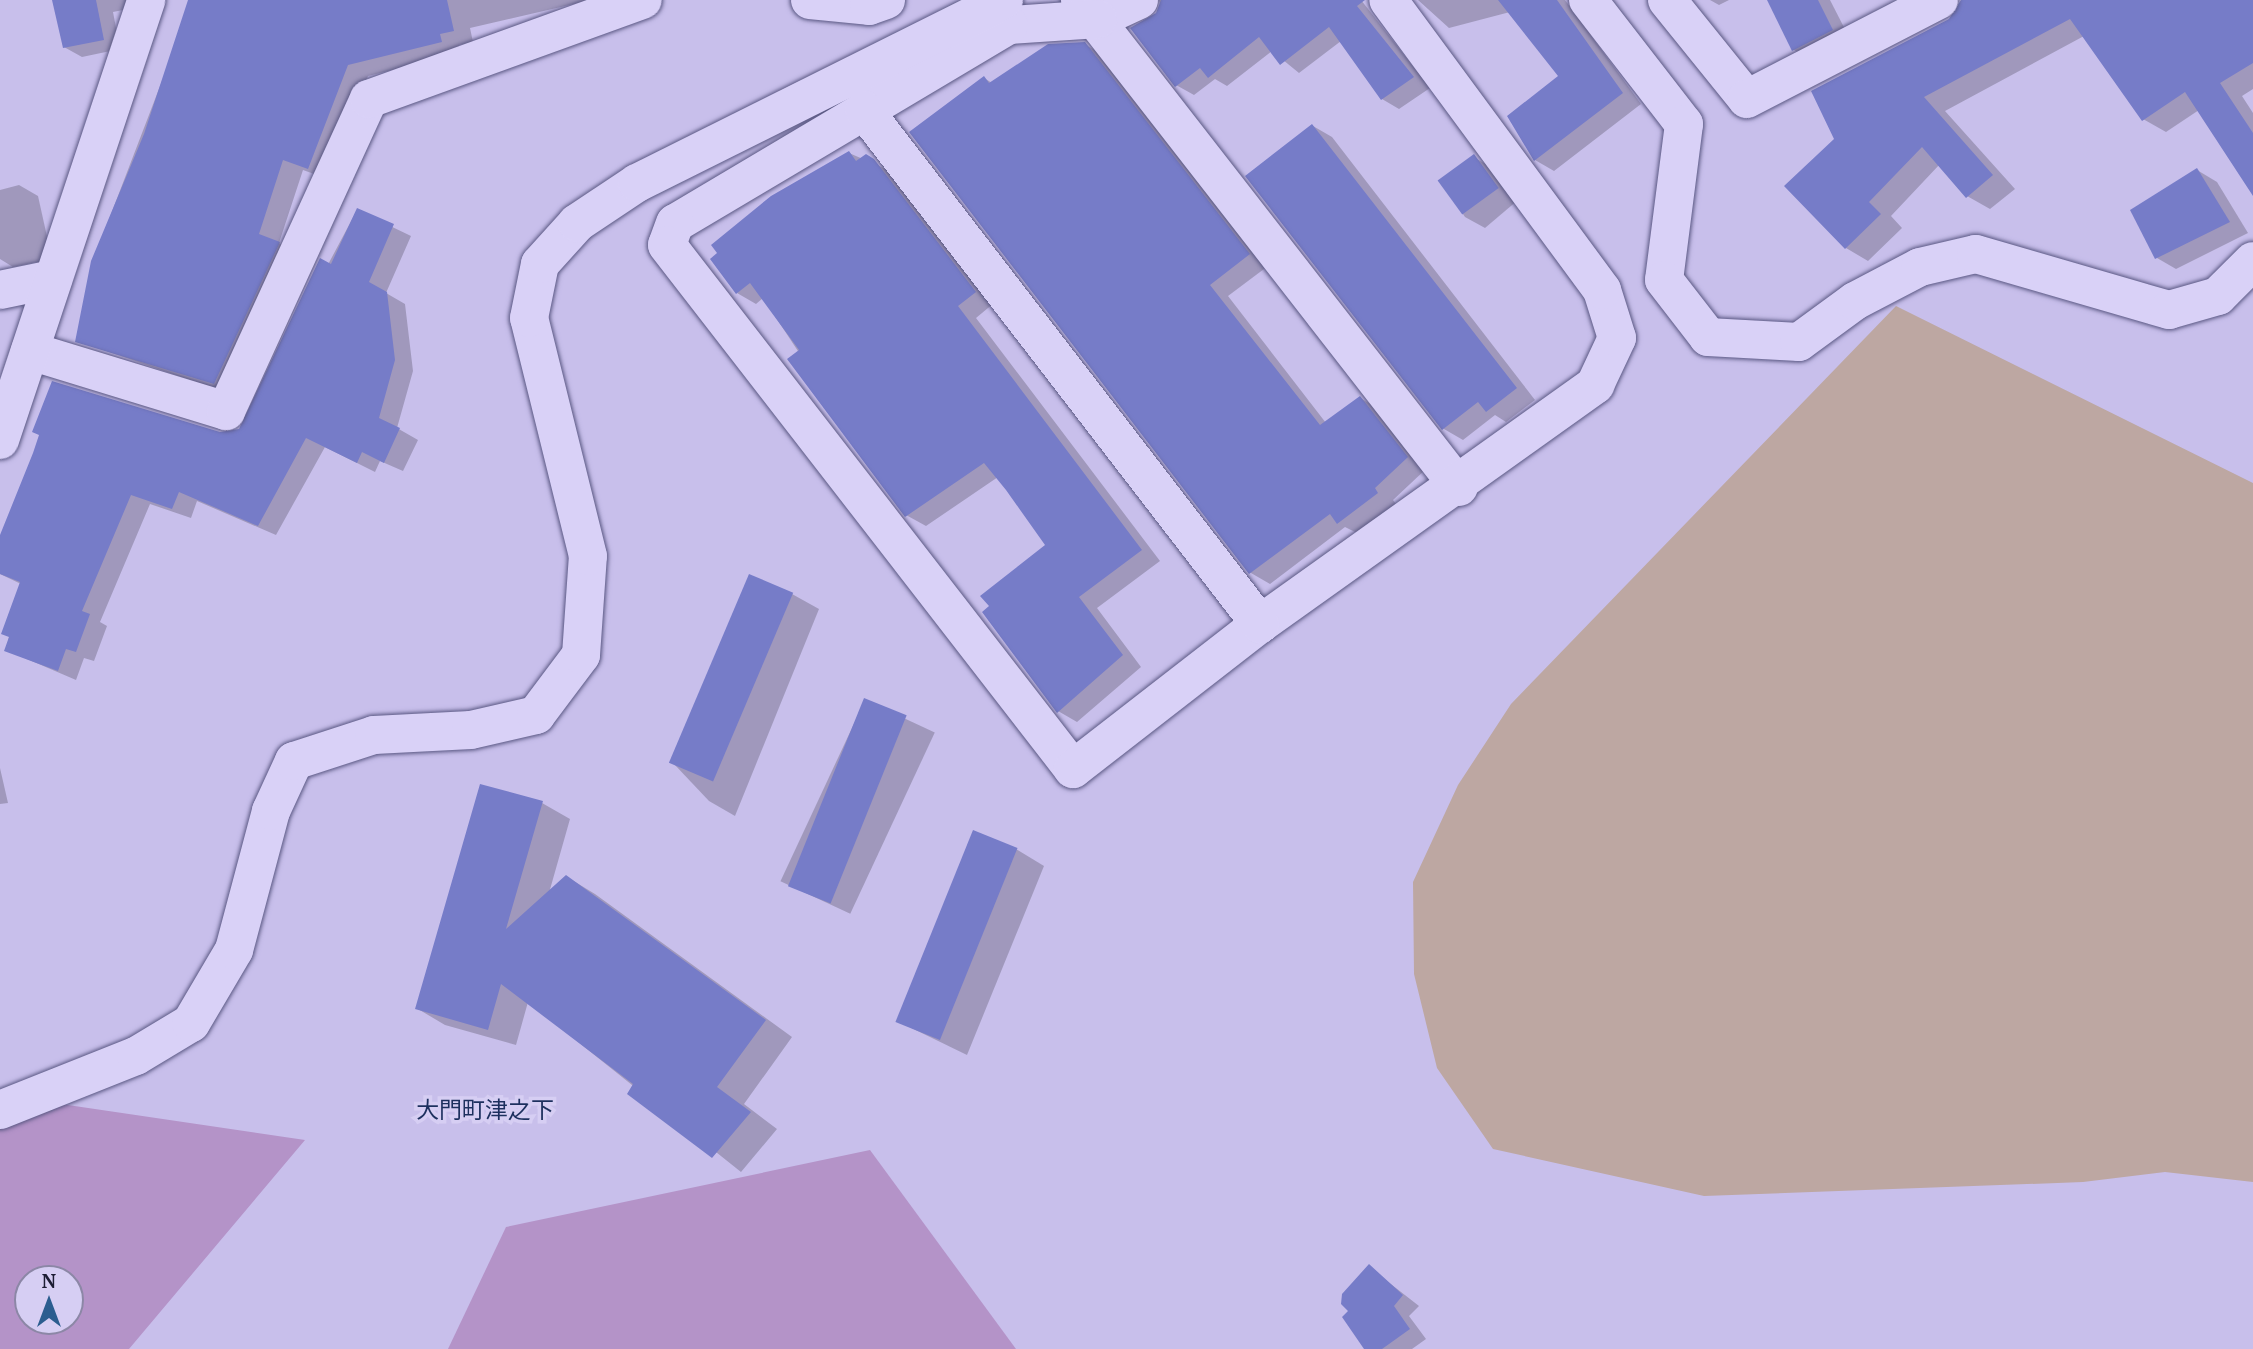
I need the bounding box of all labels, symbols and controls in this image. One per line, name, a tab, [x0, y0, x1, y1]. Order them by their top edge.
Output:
district label: 大門町津之下	[416, 1096, 554, 1124]
north arrow	[14, 1265, 84, 1335]
text: N	[42, 1268, 56, 1293]

